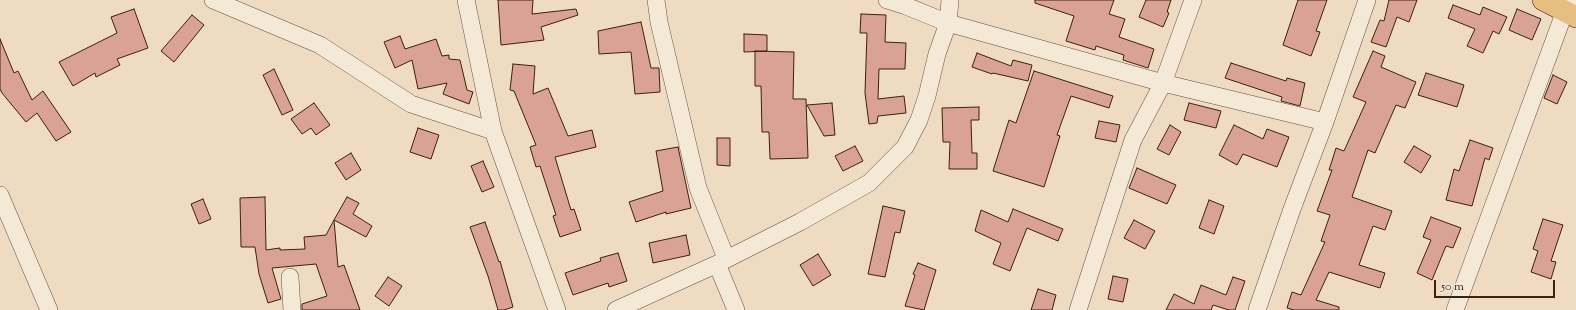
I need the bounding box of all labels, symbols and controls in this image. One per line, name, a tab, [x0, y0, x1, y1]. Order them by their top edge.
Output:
scale bar	[1436, 272, 1557, 298]
text: 50 m	[1441, 278, 1464, 296]

